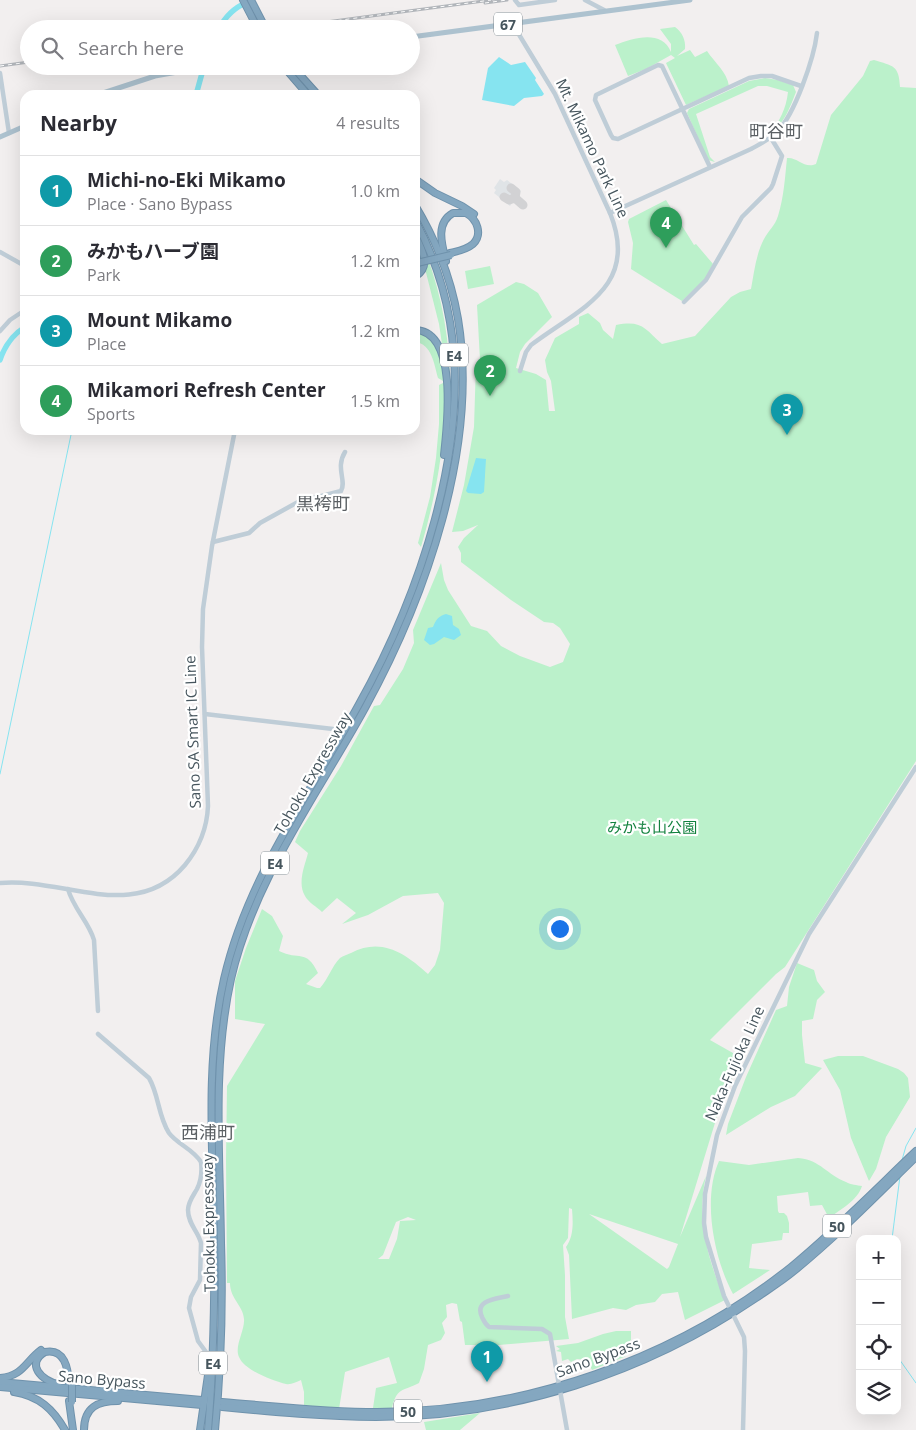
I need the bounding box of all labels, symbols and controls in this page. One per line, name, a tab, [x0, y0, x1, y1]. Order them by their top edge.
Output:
road number: 67	[494, 12, 522, 36]
search box	[20, 20, 420, 75]
icon: search	[38, 34, 66, 62]
text: Search here	[78, 35, 184, 61]
street label: Mt. Mikamo Park Line	[552, 75, 634, 221]
text: Nearby	[40, 109, 117, 137]
text: 4 results	[336, 112, 400, 134]
district label: 町谷町	[749, 119, 803, 143]
text: Michi-no-Eki Mikamo	[87, 167, 286, 193]
text: 1	[51, 180, 61, 202]
text: 1.0 km	[350, 180, 400, 202]
text: Place · Sano Bypass	[87, 193, 232, 215]
pin: 4	[650, 207, 682, 248]
text: みかもハーブ園	[87, 238, 219, 264]
text: 2	[51, 250, 61, 272]
text: 1.2 km	[350, 250, 400, 272]
text: Park	[87, 264, 120, 286]
text: Mount Mikamo	[87, 307, 232, 333]
text: 3	[51, 320, 61, 342]
text: 1.2 km	[350, 320, 400, 342]
text: Place	[87, 333, 126, 355]
road number: E4	[440, 344, 468, 366]
pin: 2	[474, 355, 506, 396]
text: Mikamori Refresh Center	[87, 377, 326, 403]
text: 4	[51, 390, 61, 412]
text: 1.5 km	[350, 390, 400, 412]
pin: 3	[771, 394, 803, 435]
text: Sports	[87, 403, 135, 425]
district label: 黒袴町	[296, 491, 350, 515]
street label: Sano SA Smart IC Line	[179, 655, 205, 809]
street label: Tohoku Expressway	[269, 708, 355, 838]
park label: みかも山公園	[607, 817, 697, 837]
road number: E4	[261, 851, 289, 874]
your location	[547, 916, 573, 942]
street label: Naka-Fujioka Line	[700, 1002, 768, 1124]
district label: 西浦町	[181, 1120, 235, 1144]
street label: Tohoku Expressway	[197, 1153, 219, 1292]
road number: 50	[823, 1214, 851, 1238]
map controls	[856, 1235, 901, 1415]
button: +	[856, 1235, 901, 1280]
button: −	[856, 1280, 901, 1325]
button: locate	[856, 1325, 901, 1370]
street label: Sano Bypass	[553, 1333, 643, 1381]
pin: 1	[471, 1341, 503, 1382]
road number: E4	[199, 1352, 227, 1375]
street label: Sano Bypass	[57, 1365, 147, 1393]
button: layers	[856, 1370, 901, 1415]
road number: 50	[394, 1400, 422, 1422]

